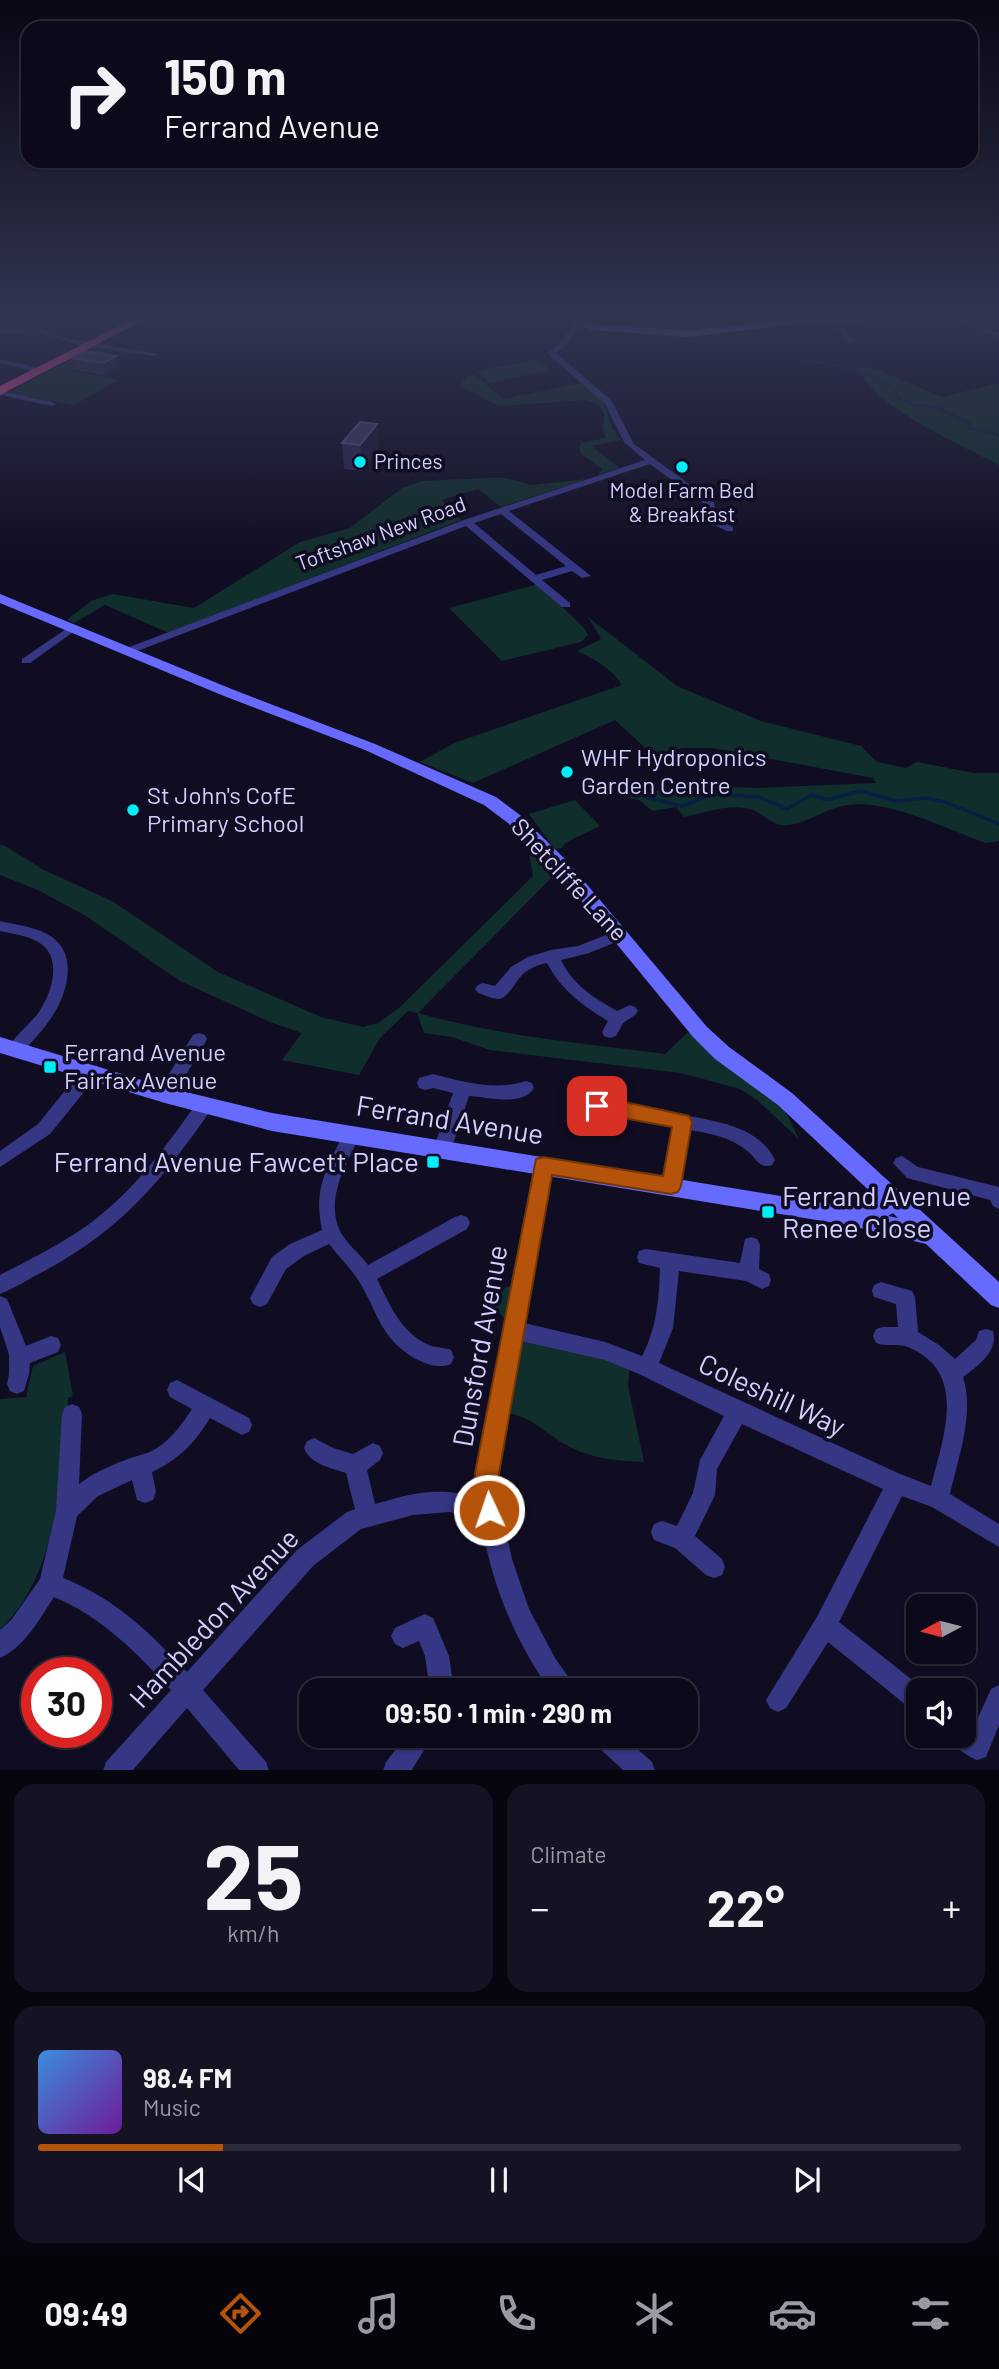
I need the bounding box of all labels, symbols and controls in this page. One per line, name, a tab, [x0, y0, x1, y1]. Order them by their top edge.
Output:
text: 150 m	[164, 46, 286, 105]
icon: right	[49, 49, 140, 140]
text: Ferrand Avenue	[164, 106, 380, 144]
place label: Princes	[374, 448, 443, 473]
marker: Princes	[352, 454, 368, 470]
marker: Model Farm Bed & Breakfast	[674, 459, 690, 475]
place label: Model Farm Bed & Breakfast	[609, 477, 755, 526]
street label: Toftshaw New Road	[292, 490, 469, 575]
place label: WHF Hydroponics Garden Centre	[581, 742, 767, 799]
marker: WHF Hydroponics Garden Centre	[559, 764, 575, 780]
place label: St John's CofE Primary School	[147, 780, 304, 837]
marker: St John's CofE Primary School	[125, 802, 141, 818]
street label: Shetcliffe Lane	[506, 812, 634, 946]
place label: Ferrand Avenue Fairfax Avenue	[64, 1037, 226, 1094]
marker: Ferrand Avenue Fairfax Avenue	[42, 1059, 58, 1075]
pin	[567, 1076, 627, 1136]
street label: Ferrand Avenue	[354, 1087, 546, 1151]
icon: arrive	[578, 1087, 616, 1125]
place label: Ferrand Avenue Fawcett Place	[54, 1144, 419, 1178]
marker: Ferrand Avenue Fawcett Place	[425, 1154, 441, 1170]
place label: Ferrand Avenue Renee Close	[782, 1178, 971, 1244]
marker: Ferrand Avenue Renee Close	[760, 1204, 776, 1220]
street label: Dunsford Avenue	[445, 1242, 513, 1449]
street label: Coleshill Way	[694, 1345, 851, 1443]
position arrow	[452, 1473, 526, 1547]
street label: Hambledon Avenue	[122, 1521, 305, 1714]
north arrow	[906, 1594, 976, 1664]
map controls	[906, 1594, 976, 1748]
speed limit sign: 30	[21, 1657, 112, 1748]
button: sound	[906, 1678, 976, 1748]
text: 09:50 · 1 min · 290 m	[385, 1697, 612, 1728]
text: 25	[203, 1819, 303, 1928]
text: Climate	[531, 1840, 607, 1868]
text: 22°	[707, 1875, 785, 1937]
text: −	[531, 1884, 550, 1930]
text: +	[942, 1884, 961, 1930]
text: km/h	[227, 1919, 279, 1947]
text: 98.4 FM	[143, 2062, 232, 2093]
text: Music	[143, 2093, 201, 2121]
icon: previous	[173, 2161, 211, 2199]
icon: pause	[480, 2161, 518, 2199]
icon: next	[788, 2161, 826, 2199]
icon: directions	[216, 2289, 265, 2338]
icon: music	[354, 2289, 403, 2338]
icon: phone	[492, 2289, 541, 2338]
icon: climate	[630, 2289, 679, 2338]
icon: car	[768, 2289, 817, 2338]
icon: filters	[906, 2289, 955, 2338]
text: 09:49	[44, 2294, 128, 2332]

